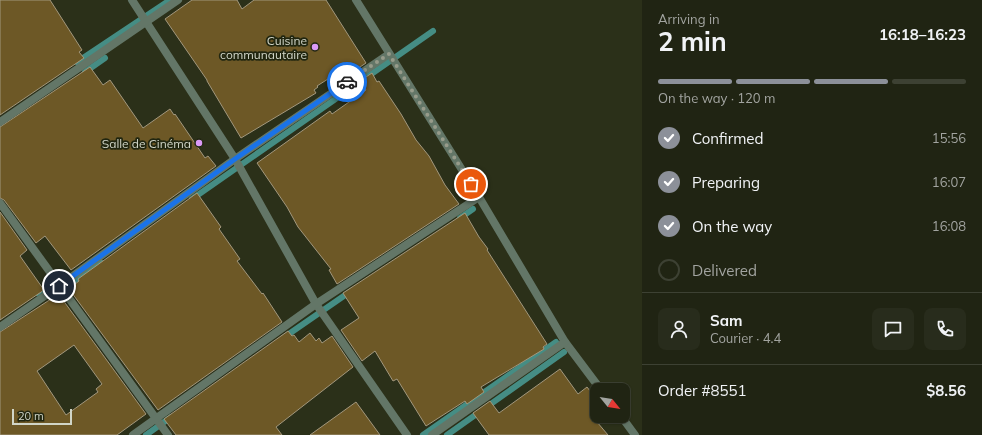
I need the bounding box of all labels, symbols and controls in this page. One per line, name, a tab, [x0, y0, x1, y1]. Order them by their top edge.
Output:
text: Arriving in	[658, 11, 720, 27]
text: 2 min	[658, 25, 727, 58]
text: 16:18–16:23	[879, 25, 966, 44]
place label: Cuisine communautaire	[220, 33, 307, 62]
marker: Cuisine communautaire	[310, 42, 320, 52]
courier	[327, 62, 367, 102]
icon: car	[336, 71, 358, 93]
text: On the way · 120 m	[658, 90, 775, 106]
icon: check	[658, 127, 680, 149]
text: Confirmed	[692, 129, 763, 148]
text: 15:56	[932, 130, 966, 146]
place label: Salle de Cinéma	[102, 136, 191, 151]
marker: Salle de Cinéma	[194, 138, 204, 148]
pin	[454, 167, 488, 201]
icon: check	[658, 171, 680, 193]
icon: bag	[460, 173, 482, 195]
text: Preparing	[692, 173, 760, 192]
text: 16:07	[932, 174, 966, 190]
icon: check	[658, 215, 680, 237]
text: On the way	[692, 217, 772, 236]
text: 16:08	[932, 218, 966, 234]
text: Delivered	[692, 261, 757, 280]
pin	[42, 269, 76, 303]
icon: home	[48, 275, 70, 297]
button: person	[658, 308, 700, 350]
button: chat	[872, 308, 914, 350]
button: phone	[924, 308, 966, 350]
text: Sam	[710, 311, 742, 330]
text: Courier · 4.4	[710, 330, 781, 346]
text: Order #8551	[658, 381, 746, 400]
text: $8.56	[926, 381, 966, 400]
north arrow	[590, 383, 630, 423]
map controls	[590, 383, 630, 423]
scale bar	[12, 407, 72, 426]
text: 20 m	[18, 409, 44, 423]

